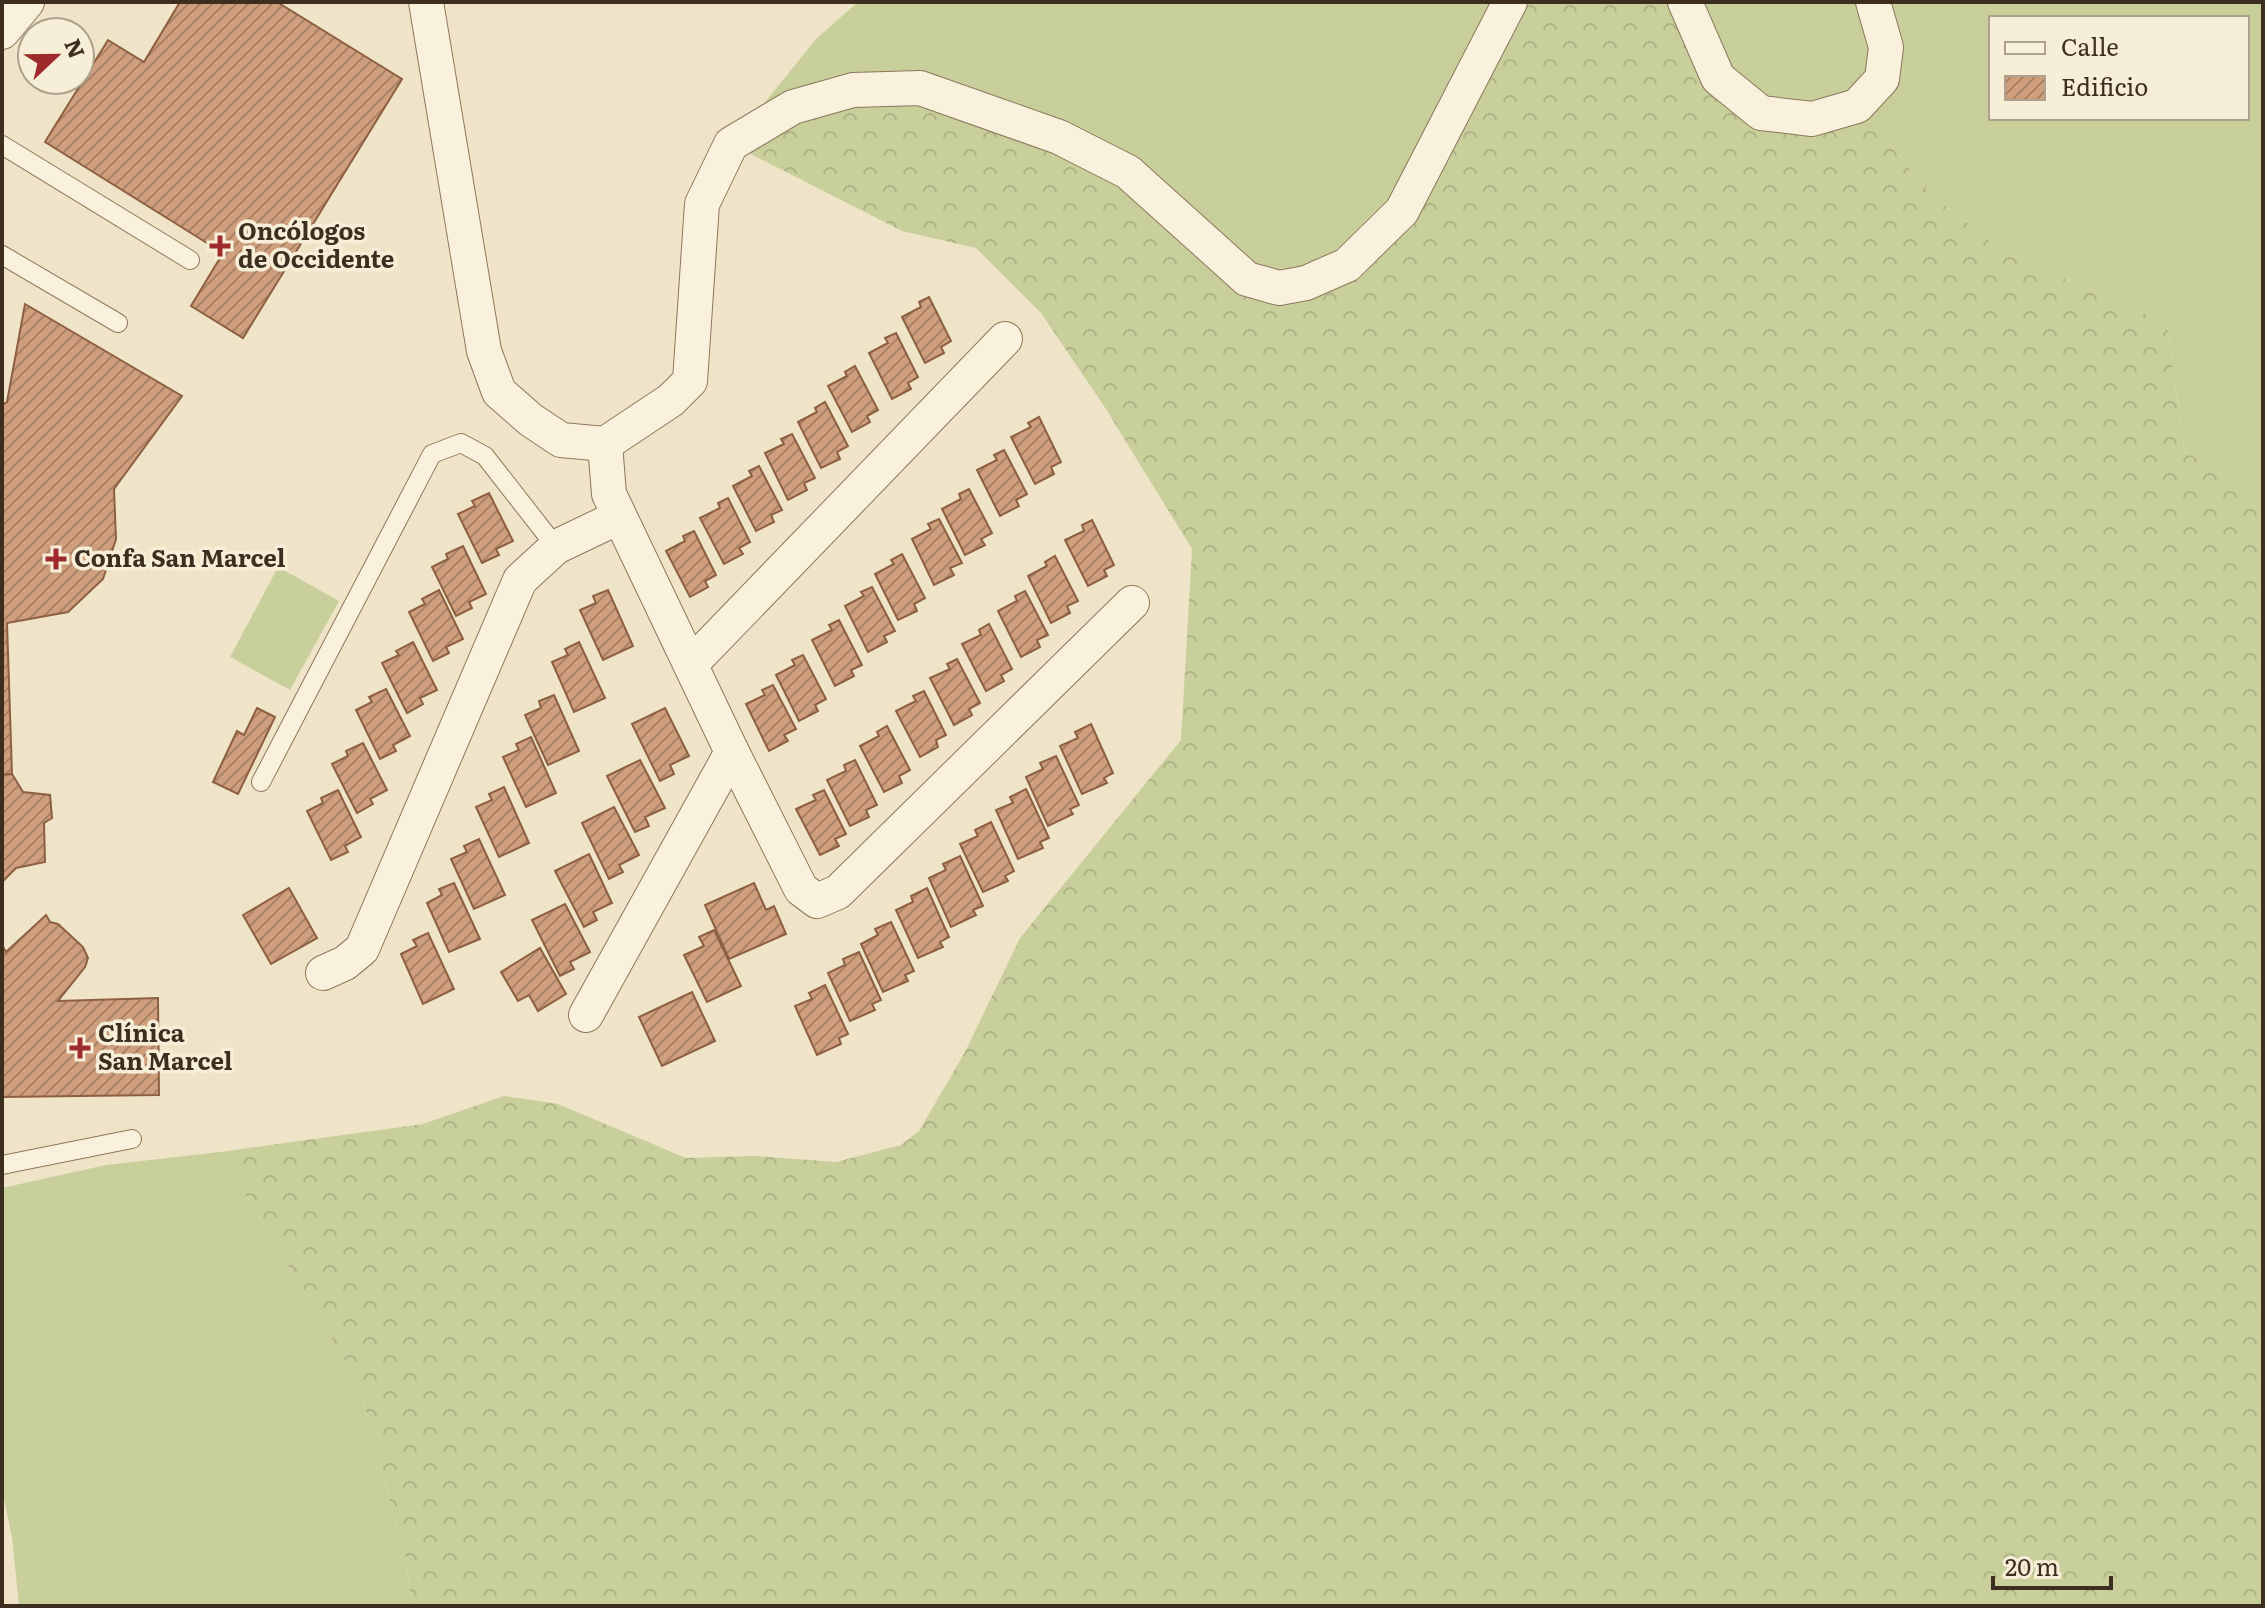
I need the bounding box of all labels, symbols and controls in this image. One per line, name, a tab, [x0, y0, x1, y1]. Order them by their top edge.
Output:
north arrow	[16, 16, 96, 96]
legend	[1989, 16, 2249, 120]
text: Calle	[2061, 28, 2119, 63]
text: N	[57, 33, 95, 63]
text: Edificio	[2061, 68, 2148, 103]
place label: Oncólogos de Occidente	[238, 212, 394, 275]
marker: Oncólogos de Occidente	[209, 235, 231, 257]
place label: Confa San Marcel	[74, 539, 286, 574]
marker: Confa San Marcel	[45, 548, 67, 570]
place label: Clínica San Marcel	[98, 1014, 233, 1077]
marker: Clínica San Marcel	[69, 1037, 91, 1059]
scale bar	[1993, 1540, 2111, 1590]
text: 20 m	[2005, 1548, 2059, 1583]

